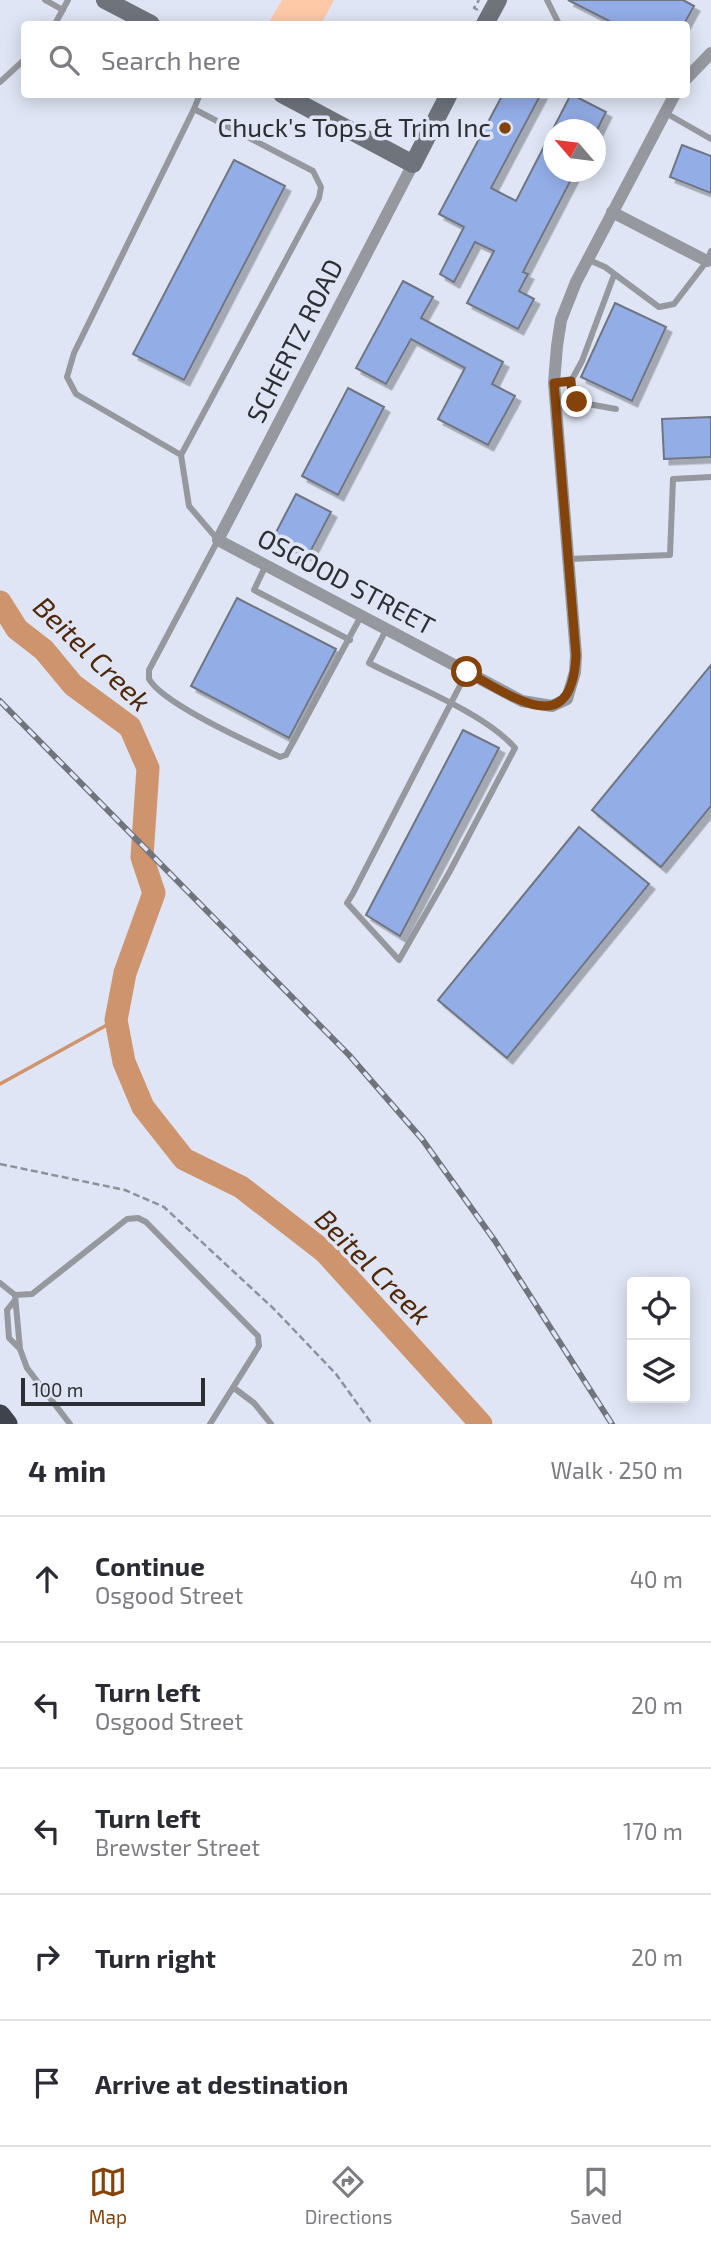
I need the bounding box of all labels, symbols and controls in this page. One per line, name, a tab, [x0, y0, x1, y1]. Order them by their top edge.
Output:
search box	[21, 21, 690, 98]
icon: search	[45, 41, 83, 79]
text: Search here	[101, 44, 241, 75]
place label: Chuck's Tops & Trim Inc	[217, 111, 491, 142]
north arrow	[543, 119, 606, 182]
marker: Chuck's Tops & Trim Inc	[497, 120, 513, 136]
street label: SCHERTZ ROAD	[239, 253, 348, 427]
route end	[561, 386, 592, 417]
street label: OSGOOD STREET	[253, 521, 441, 640]
water label: Beitel Creek	[27, 589, 158, 718]
route start	[451, 656, 482, 687]
water label: Beitel Creek	[309, 1201, 439, 1331]
map controls	[627, 1277, 690, 1403]
button: locate	[627, 1277, 690, 1340]
button: layers	[627, 1340, 690, 1403]
scale bar	[21, 1375, 205, 1407]
text: 100 m	[32, 1378, 83, 1401]
text: 4 min	[28, 1452, 106, 1488]
text: Walk · 250 m	[550, 1456, 683, 1484]
text: Continue	[95, 1550, 205, 1581]
icon: ahead	[28, 1560, 66, 1598]
text: 40 m	[630, 1565, 683, 1593]
text: Osgood Street	[95, 1581, 243, 1609]
text: Turn left	[95, 1676, 201, 1707]
icon: left	[28, 1686, 66, 1724]
text: 20 m	[631, 1691, 683, 1719]
text: Osgood Street	[95, 1707, 243, 1735]
text: Turn left	[95, 1802, 201, 1833]
icon: left	[28, 1812, 66, 1850]
text: 170 m	[623, 1817, 683, 1845]
text: Brewster Street	[95, 1833, 260, 1861]
icon: right	[28, 1938, 66, 1976]
text: Turn right	[95, 1942, 216, 1973]
text: 20 m	[631, 1943, 683, 1971]
icon: arrive	[28, 2064, 66, 2102]
text: Arrive at destination	[95, 2068, 348, 2099]
tab: Map	[89, 2163, 127, 2228]
tab: Directions	[305, 2163, 392, 2228]
tab: Saved	[570, 2163, 622, 2228]

